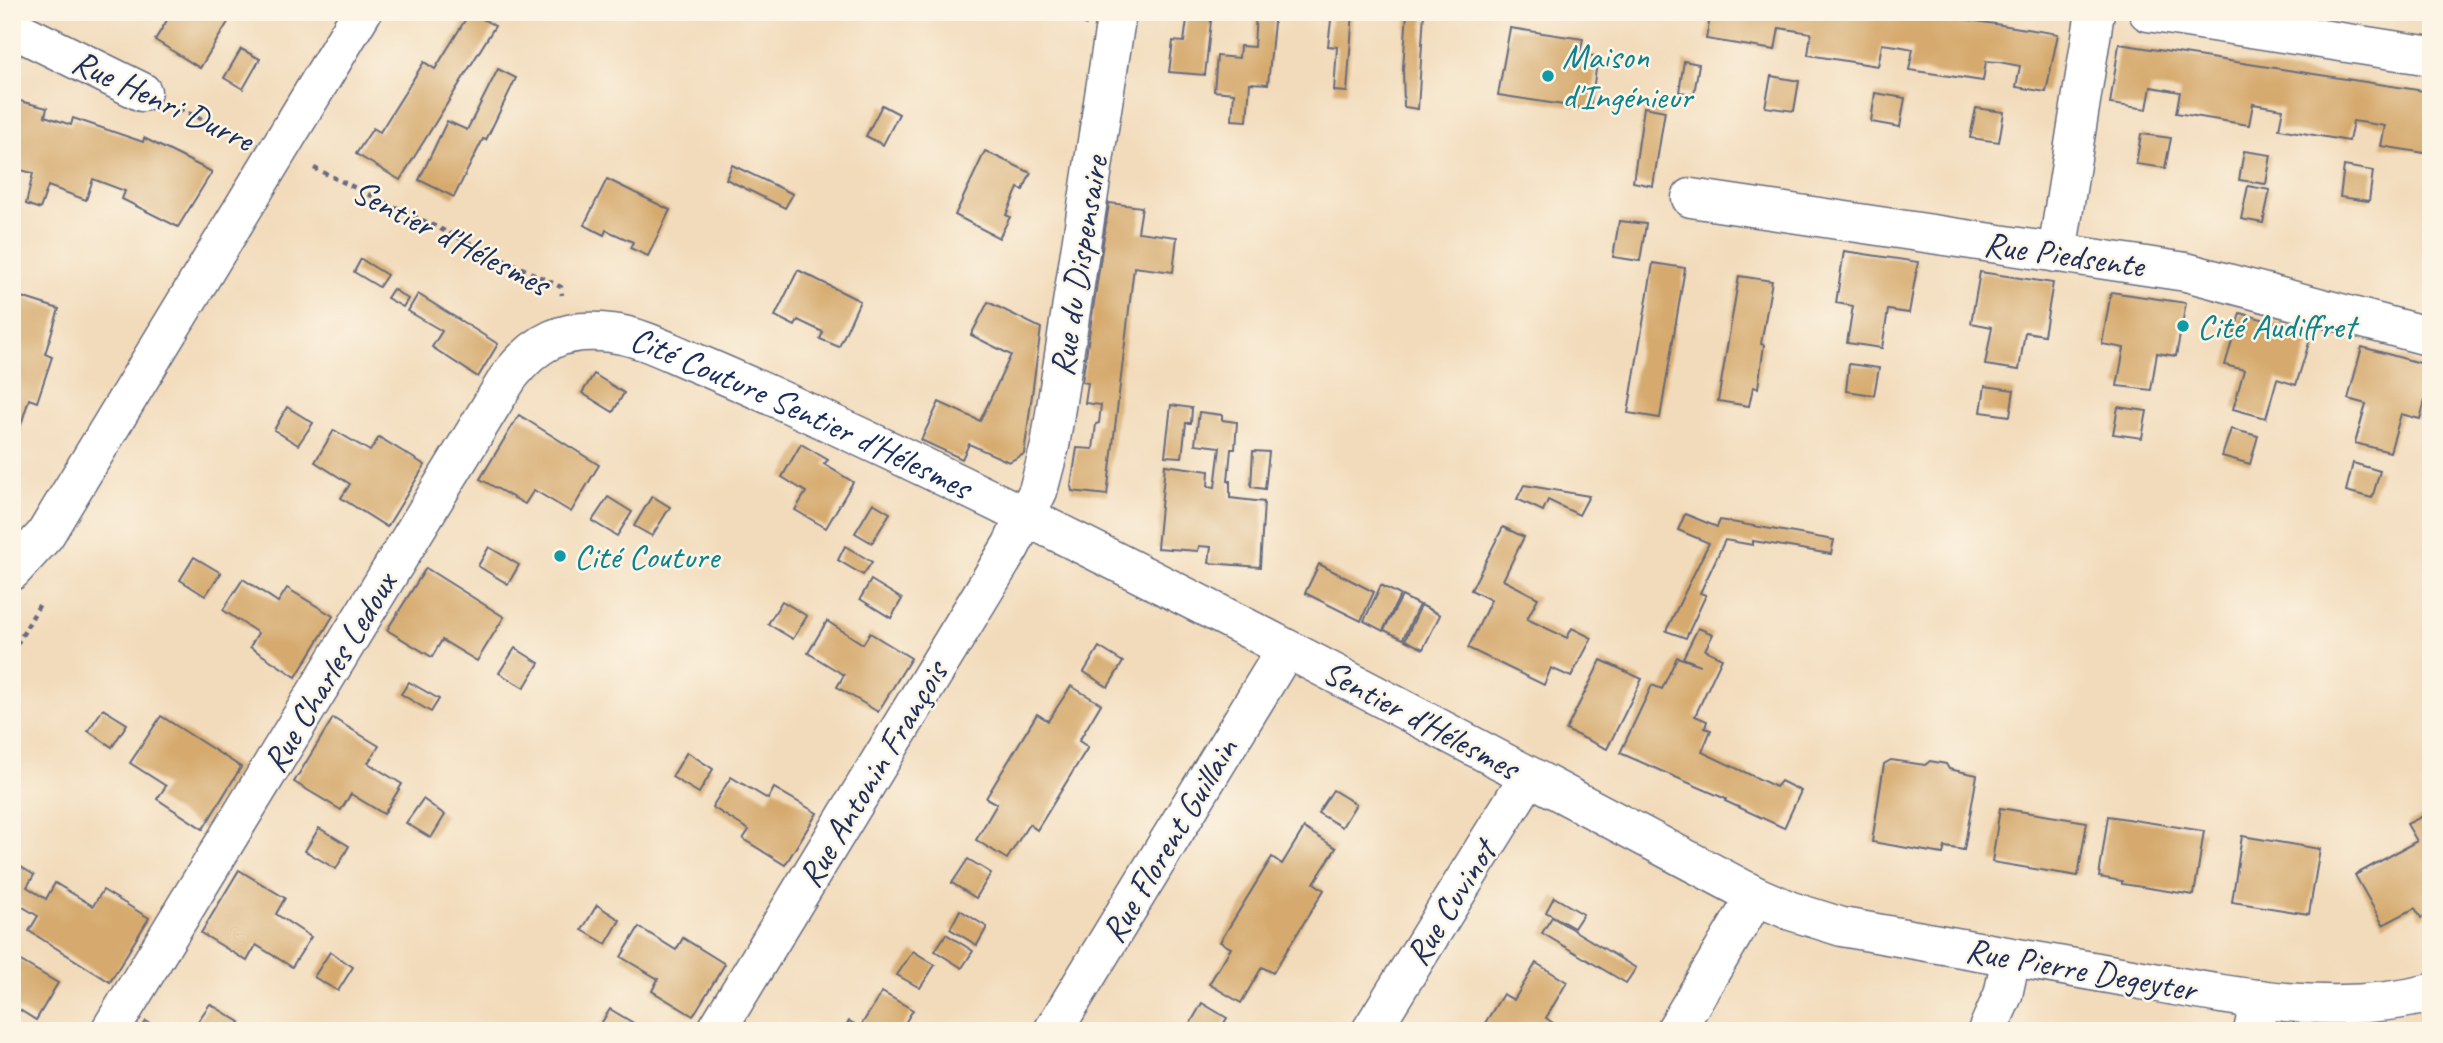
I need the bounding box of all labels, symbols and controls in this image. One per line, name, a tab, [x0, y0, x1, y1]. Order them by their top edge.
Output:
place label: Maison d'Ingénieur	[1562, 34, 1695, 119]
street label: Rue Henri Durre	[65, 39, 263, 163]
marker: Maison d'Ingénieur	[1540, 68, 1556, 84]
street label: Rue du Dispensaire	[1039, 150, 1118, 379]
street label: Sentier d'Hélesmes	[345, 169, 560, 308]
street label: Rue Piedsente	[1981, 221, 2149, 288]
place label: Cité Audiffret	[2197, 304, 2359, 349]
street label: Cité Couture Sentier d'Hélesmes	[625, 316, 981, 511]
marker: Cité Audiffret	[2175, 318, 2191, 334]
place label: Cité Couture	[574, 534, 721, 579]
marker: Cité Couture	[552, 548, 568, 564]
street label: Rue Charles Ledoux	[252, 561, 408, 781]
street label: Sentier d'Hélesmes	[1315, 649, 1529, 791]
street label: Rue Antonin François	[787, 651, 959, 895]
street label: Rue Florent Guillain	[1091, 729, 1249, 951]
street label: Rue Cuvinot	[1395, 829, 1509, 974]
street label: Rue Pierre Degeyter	[1962, 927, 2202, 1012]

